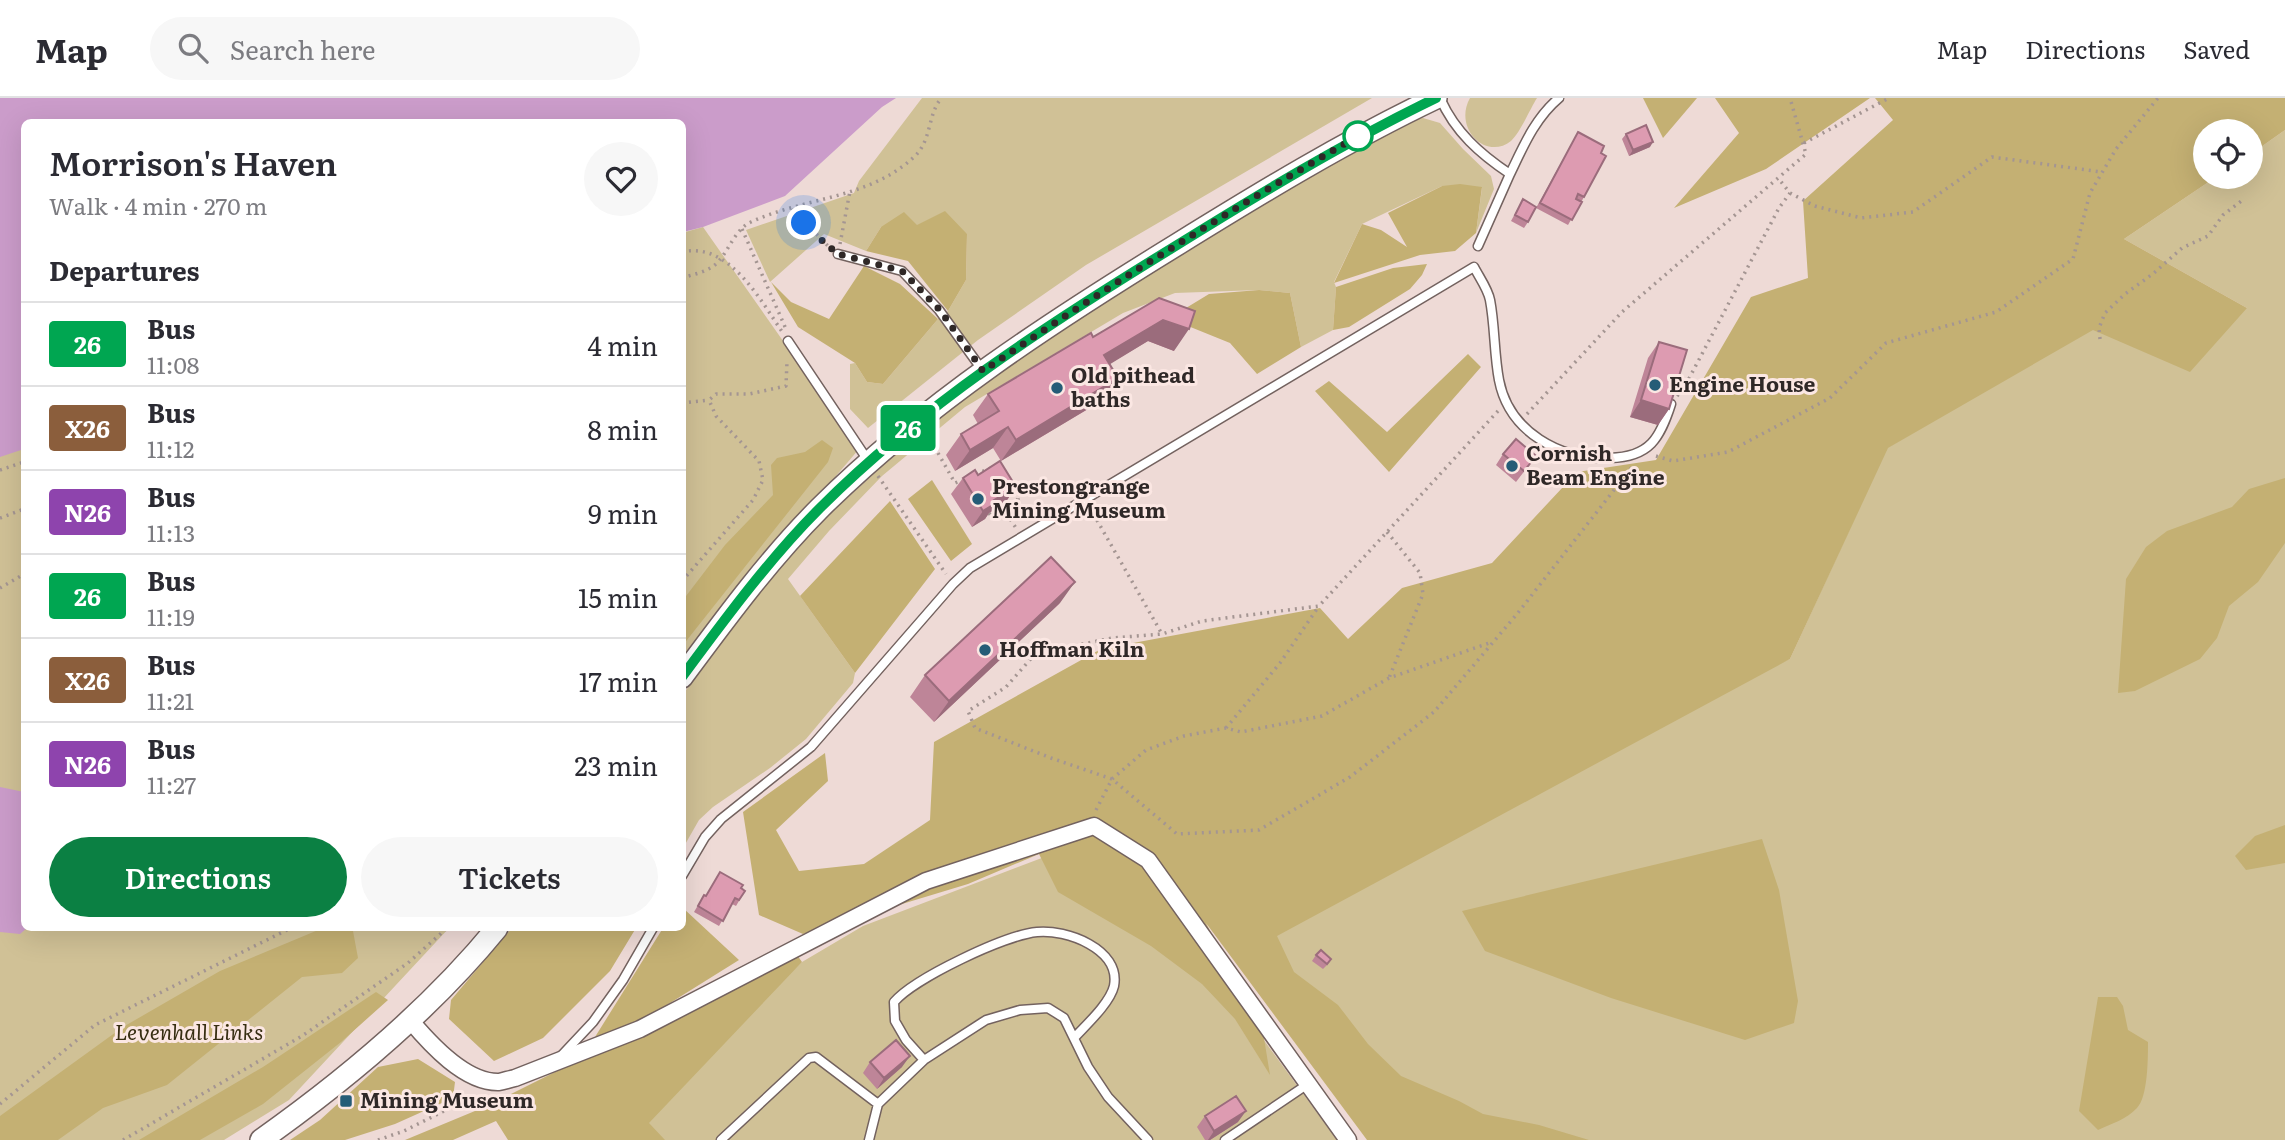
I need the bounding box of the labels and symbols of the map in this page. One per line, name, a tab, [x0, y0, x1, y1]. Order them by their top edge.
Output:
unlabelled marker	[1343, 121, 1373, 151]
your location	[786, 205, 821, 240]
place label: Old pithead baths	[1071, 358, 1195, 413]
place label: Engine House	[1669, 367, 1816, 398]
marker: Engine House	[1647, 377, 1663, 393]
marker: Old pithead baths	[1049, 380, 1065, 396]
line badge: 26	[876, 405, 940, 451]
place label: Cornish Beam Engine	[1526, 436, 1665, 491]
marker: Cornish Beam Engine	[1504, 458, 1520, 474]
place label: Prestongrange Mining Museum	[992, 469, 1166, 524]
marker: Prestongrange Mining Museum	[970, 491, 986, 507]
place label: Hoffman Kiln	[999, 632, 1145, 663]
marker: Hoffman Kiln	[977, 642, 993, 658]
park label: Levenhall Links	[115, 1015, 263, 1046]
place label: Mining Museum	[360, 1083, 534, 1114]
marker: Mining Museum	[338, 1093, 354, 1109]

